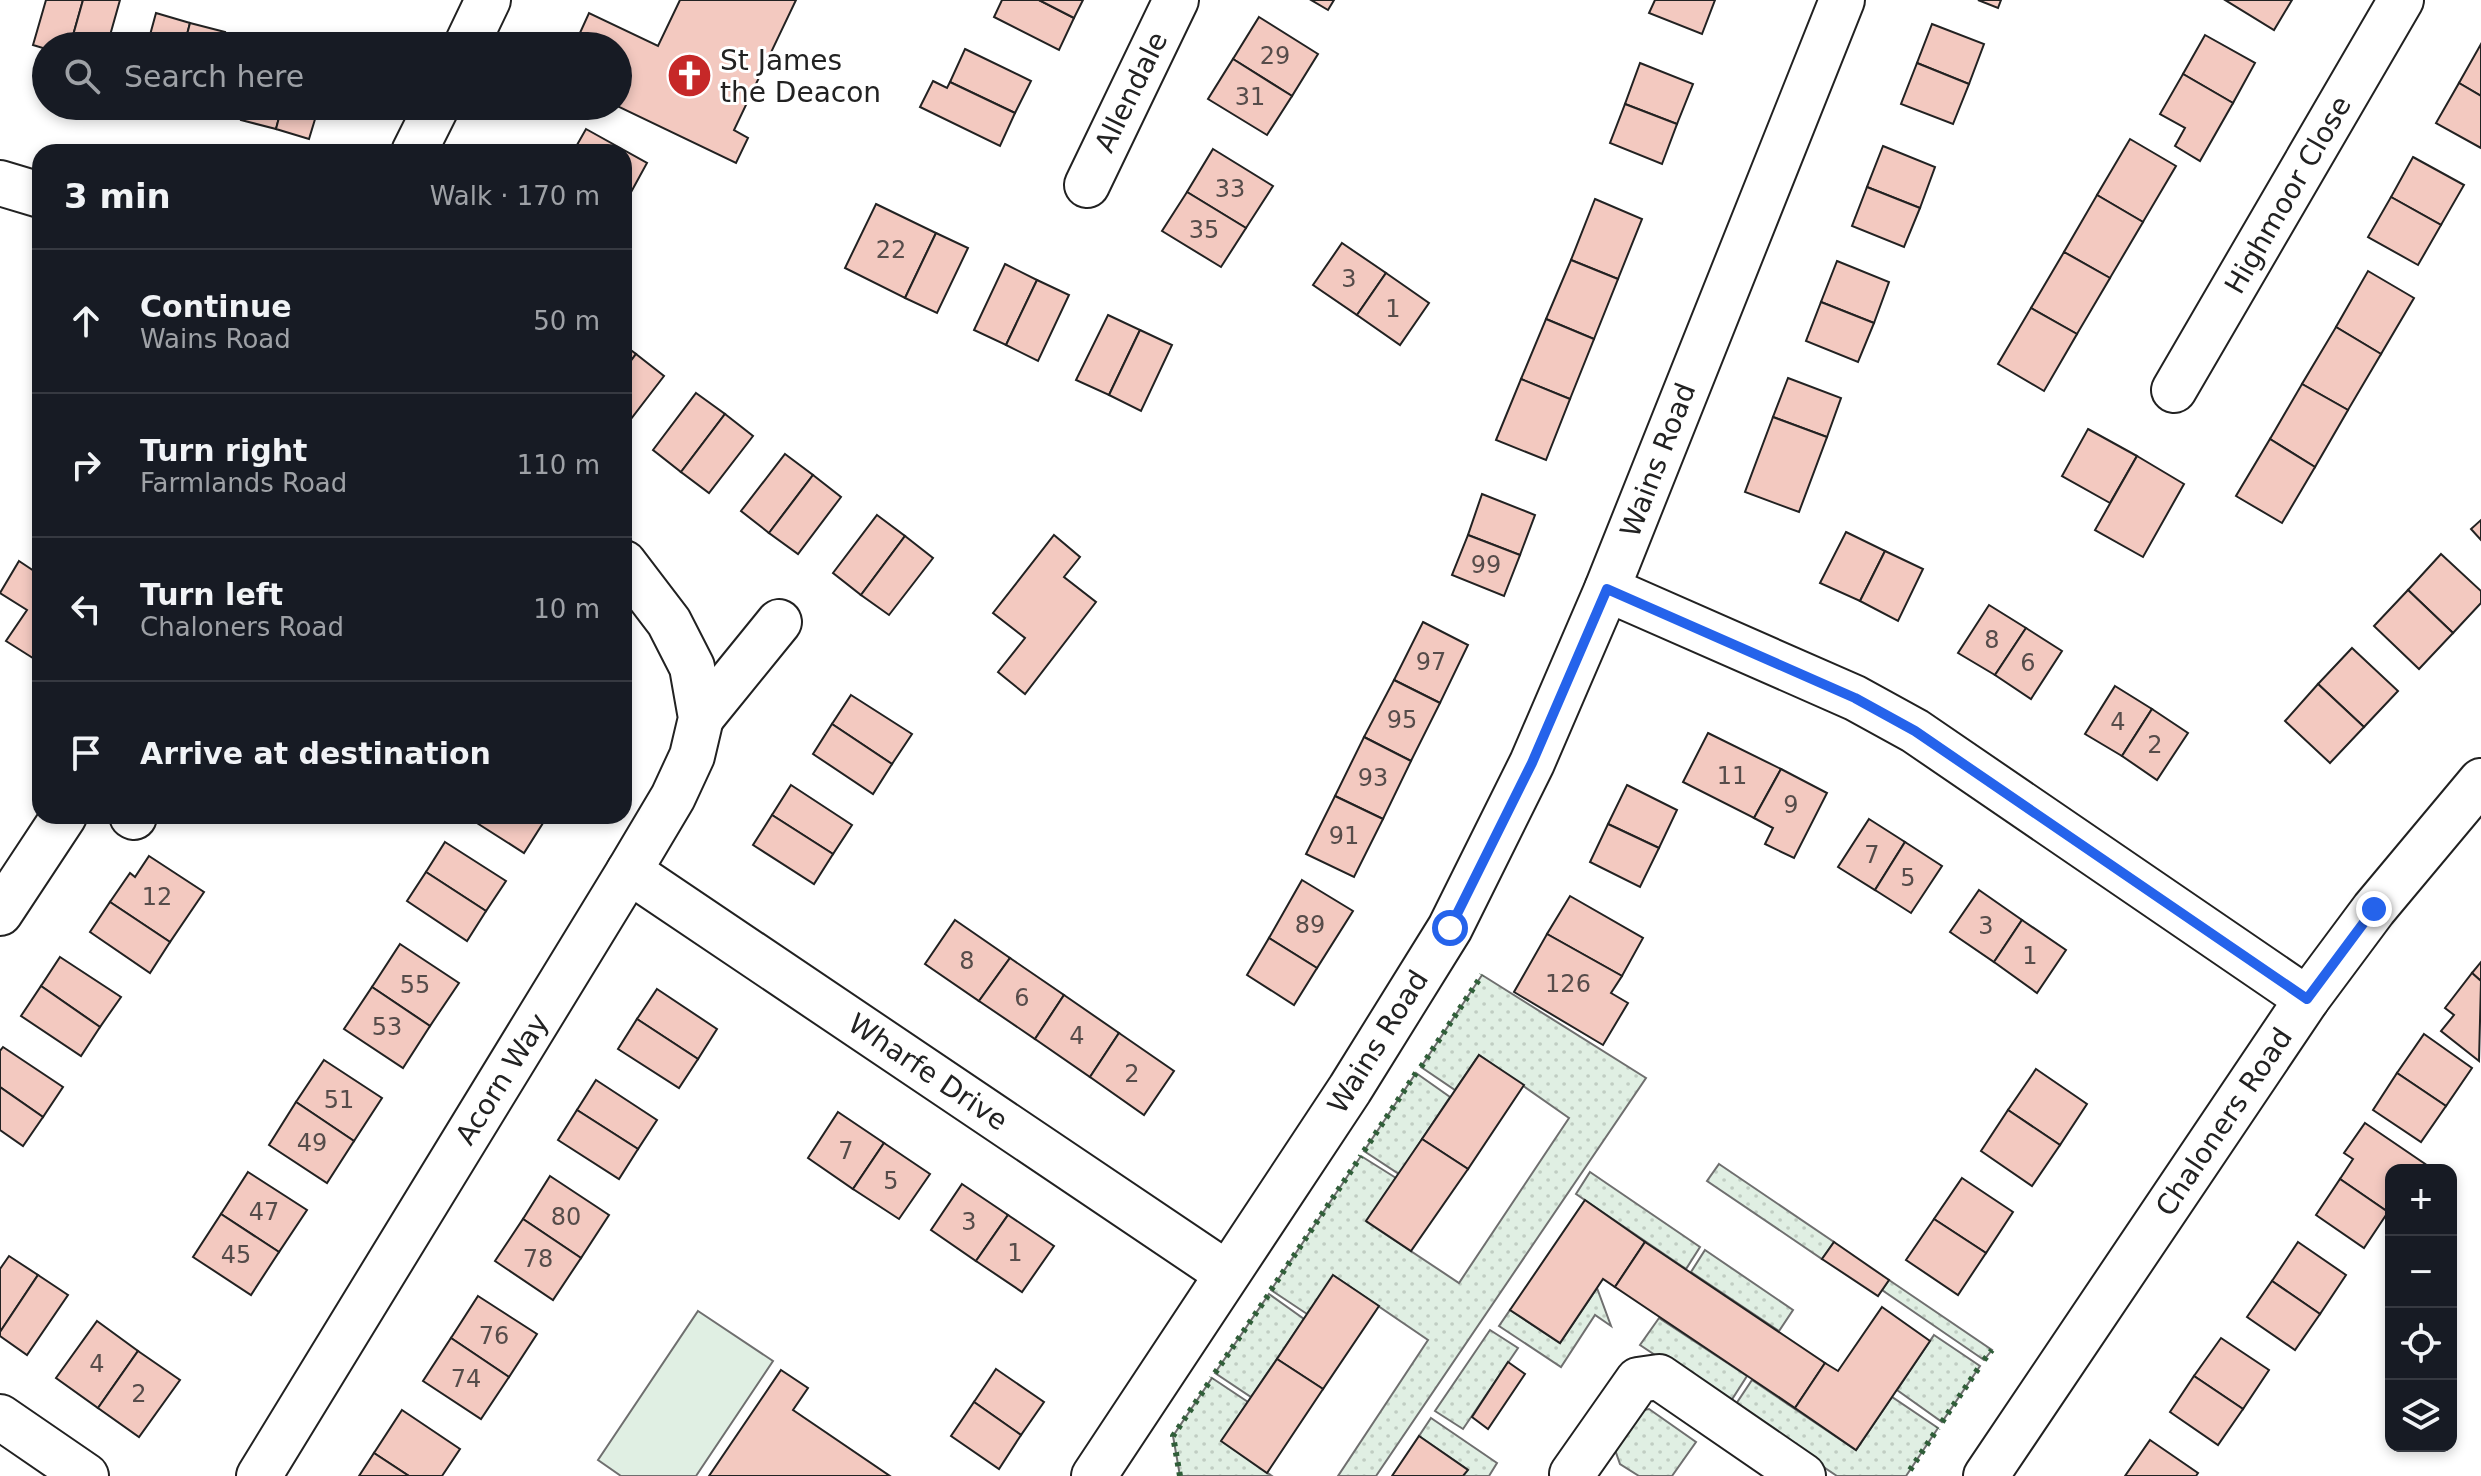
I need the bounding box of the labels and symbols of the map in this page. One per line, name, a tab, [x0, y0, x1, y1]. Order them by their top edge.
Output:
street label: Allendale	[1088, 27, 1174, 157]
house number: 29	[1260, 42, 1290, 70]
place label: St James the Deacon	[720, 44, 881, 109]
church icon: St James the Deacon	[665, 52, 713, 100]
house number: 31	[1235, 83, 1265, 111]
street label: Highmoor Close	[2218, 90, 2358, 300]
house number: 33	[1215, 175, 1245, 203]
house number: 35	[1189, 216, 1219, 244]
house number: 22	[876, 236, 906, 264]
house number: 3	[1341, 265, 1357, 293]
house number: 1	[1385, 295, 1401, 323]
street label: Wains Road	[1614, 378, 1702, 542]
house number: 99	[1471, 551, 1501, 579]
house number: 8	[1984, 626, 2000, 654]
house number: 97	[1416, 648, 1446, 676]
house number: 6	[2020, 649, 2036, 677]
house number: 95	[1387, 706, 1417, 734]
house number: 4	[2110, 708, 2126, 736]
house number: 2	[2147, 731, 2163, 759]
house number: 11	[1717, 762, 1747, 790]
house number: 93	[1358, 764, 1388, 792]
house number: 9	[1783, 791, 1799, 819]
house number: 91	[1329, 822, 1359, 850]
house number: 7	[1864, 841, 1880, 869]
house number: 5	[1900, 864, 1916, 892]
house number: 12	[142, 883, 172, 911]
route end	[2356, 891, 2392, 927]
route start	[1432, 910, 1468, 946]
house number: 89	[1295, 911, 1325, 939]
house number: 3	[1978, 912, 1994, 940]
house number: 1	[2022, 942, 2038, 970]
house number: 8	[959, 947, 975, 975]
street label: Wains Road	[1321, 964, 1435, 1120]
house number: 126	[1545, 970, 1591, 998]
house number: 55	[400, 971, 430, 999]
house number: 6	[1014, 984, 1030, 1012]
street label: Acorn Way	[449, 1007, 555, 1151]
street label: Wharfe Drive	[842, 1007, 1014, 1137]
house number: 53	[372, 1013, 402, 1041]
house number: 4	[1069, 1022, 1085, 1050]
street label: Chaloners Road	[2149, 1022, 2299, 1222]
house number: 2	[1124, 1060, 1140, 1088]
house number: 51	[324, 1086, 354, 1114]
house number: 49	[297, 1129, 327, 1157]
house number: 7	[838, 1137, 854, 1165]
house number: 5	[883, 1167, 899, 1195]
house number: 47	[249, 1198, 279, 1226]
house number: 80	[551, 1203, 581, 1231]
house number: 3	[961, 1208, 977, 1236]
house number: 1	[1007, 1239, 1023, 1267]
house number: 45	[221, 1241, 251, 1269]
house number: 78	[523, 1245, 553, 1273]
house number: 76	[479, 1322, 509, 1350]
house number: 4	[89, 1350, 105, 1378]
house number: 74	[451, 1365, 481, 1393]
house number: 2	[131, 1380, 147, 1408]

